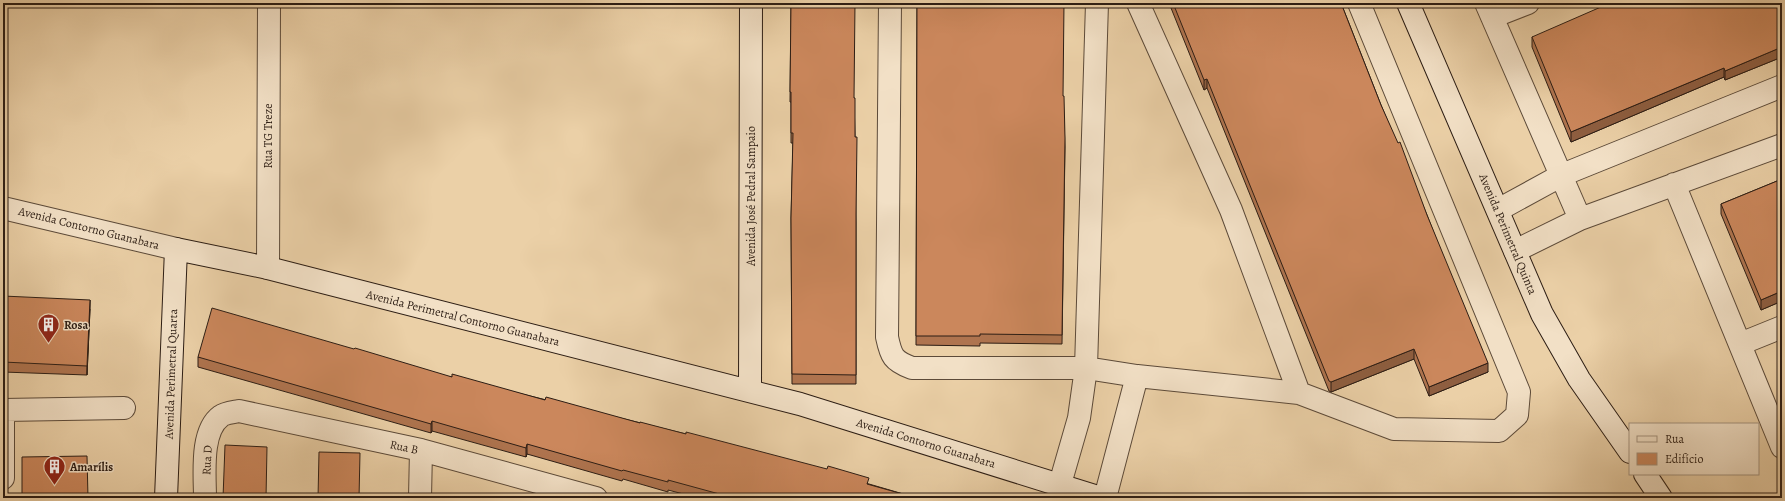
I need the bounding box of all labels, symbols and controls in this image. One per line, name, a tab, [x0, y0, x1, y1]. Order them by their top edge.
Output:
street label: Rua TG Treze	[260, 103, 276, 169]
street label: Avenida José Pedral Sampaio	[743, 126, 759, 267]
street label: Avenida Perimetral Quinta	[1475, 170, 1541, 297]
street label: Avenida Contorno Guanabara	[16, 202, 162, 253]
street label: Avenida Perimetral Contorno Guanabara	[364, 286, 562, 350]
street label: Avenida Perimetral Quarta	[161, 308, 181, 440]
building icon: Rosa	[36, 312, 62, 345]
place label: Rosa	[64, 317, 88, 333]
street label: Avenida Contorno Guanabara	[853, 414, 998, 472]
legend	[1629, 423, 1759, 475]
text: Rua	[1665, 431, 1684, 447]
street label: Rua B	[388, 436, 420, 458]
street label: Rua D	[198, 445, 216, 475]
text: Edifício	[1665, 451, 1703, 467]
building icon: Amarílis	[42, 454, 68, 487]
place label: Amarílis	[69, 459, 113, 475]

